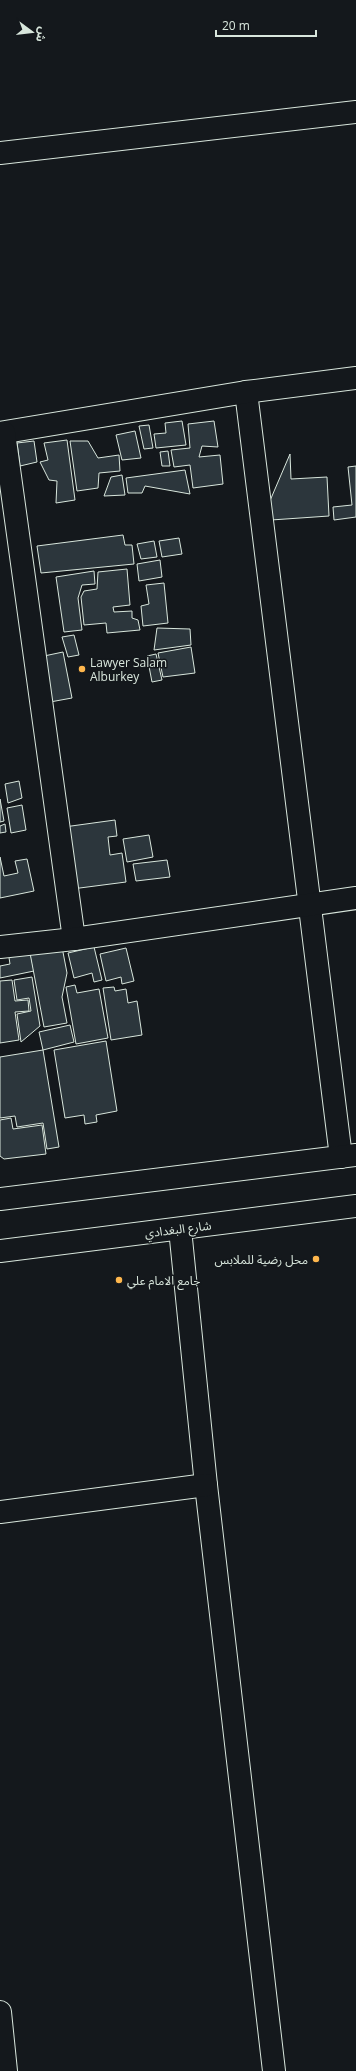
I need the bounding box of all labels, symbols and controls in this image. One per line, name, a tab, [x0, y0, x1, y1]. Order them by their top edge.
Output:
north arrow	[12, 12, 52, 52]
scale bar	[216, 12, 316, 38]
text: 20 m	[222, 17, 250, 34]
text: ش	[33, 25, 51, 44]
place label: Lawyer Salam Alburkey	[90, 654, 167, 685]
marker: Lawyer Salam Alburkey	[77, 664, 87, 674]
street label: شارع البغدادي	[144, 1216, 212, 1243]
place label: محل رضية للملابس	[215, 1251, 308, 1268]
marker: محل رضية للملابس	[311, 1254, 321, 1264]
place label: جامع الامام علي	[127, 1272, 200, 1290]
marker: جامع الامام علي	[114, 1275, 124, 1285]

